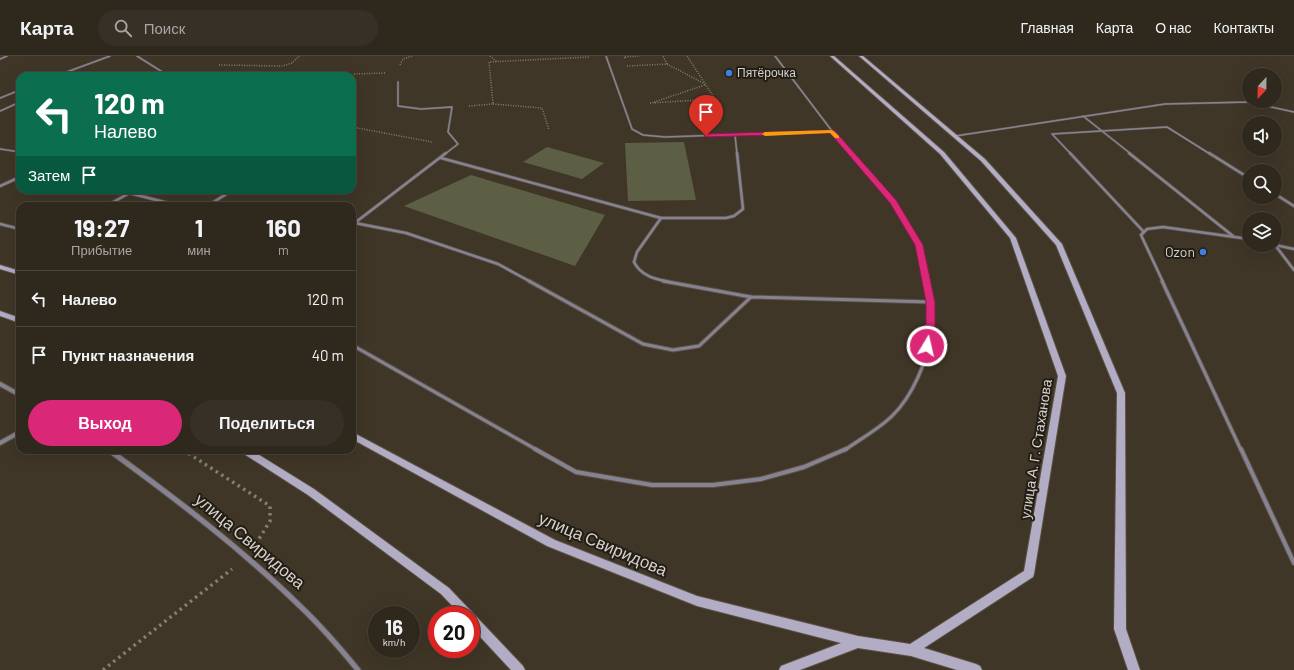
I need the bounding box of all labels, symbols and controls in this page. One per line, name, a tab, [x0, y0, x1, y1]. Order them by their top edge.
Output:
search box	[98, 10, 378, 46]
text: Карта	[20, 16, 74, 39]
icon: search	[112, 17, 134, 39]
text: Поиск	[144, 19, 185, 37]
text: Главная	[1021, 19, 1074, 36]
text: Карта	[1096, 19, 1133, 36]
text: О нас	[1155, 19, 1192, 36]
text: Контакты	[1214, 19, 1274, 36]
place label: Пятёрочка	[737, 65, 796, 80]
marker: Пятёрочка	[724, 68, 734, 78]
north arrow	[1242, 68, 1282, 108]
map controls	[1242, 68, 1282, 252]
text: 120 m	[94, 86, 165, 120]
icon: left	[28, 88, 80, 140]
pin	[689, 95, 723, 136]
icon: arrive	[695, 101, 717, 123]
button: sound	[1242, 116, 1282, 156]
text: Налево	[94, 120, 157, 142]
icon: arrive	[78, 164, 100, 186]
button: search	[1242, 164, 1282, 204]
text: Затем	[28, 166, 70, 184]
button: layers	[1242, 212, 1282, 252]
text: 19:27	[74, 213, 129, 242]
text: 1	[195, 213, 203, 242]
text: 160	[266, 213, 301, 242]
text: Прибытие	[71, 242, 132, 258]
text: мин	[187, 242, 211, 258]
text: m	[278, 242, 289, 258]
place label: Ozon	[1165, 243, 1195, 260]
marker: Ozon	[1198, 247, 1208, 257]
icon: left	[28, 288, 50, 310]
text: Налево	[62, 290, 117, 308]
text: 120 m	[307, 290, 344, 308]
position arrow	[906, 325, 948, 367]
icon: arrive	[28, 344, 50, 366]
text: Пункт назначения	[62, 346, 194, 364]
text: 40 m	[312, 346, 344, 364]
street label: улица А. Г. Стаханова	[1016, 378, 1055, 520]
button: Выход	[28, 400, 182, 446]
button: Поделиться	[190, 400, 344, 446]
street label: улица Свиридова	[192, 488, 310, 592]
street label: улица Свиридова	[536, 507, 671, 579]
speed limit sign: 20	[428, 606, 480, 658]
text: 16	[385, 615, 403, 639]
text: km/h	[383, 636, 405, 648]

